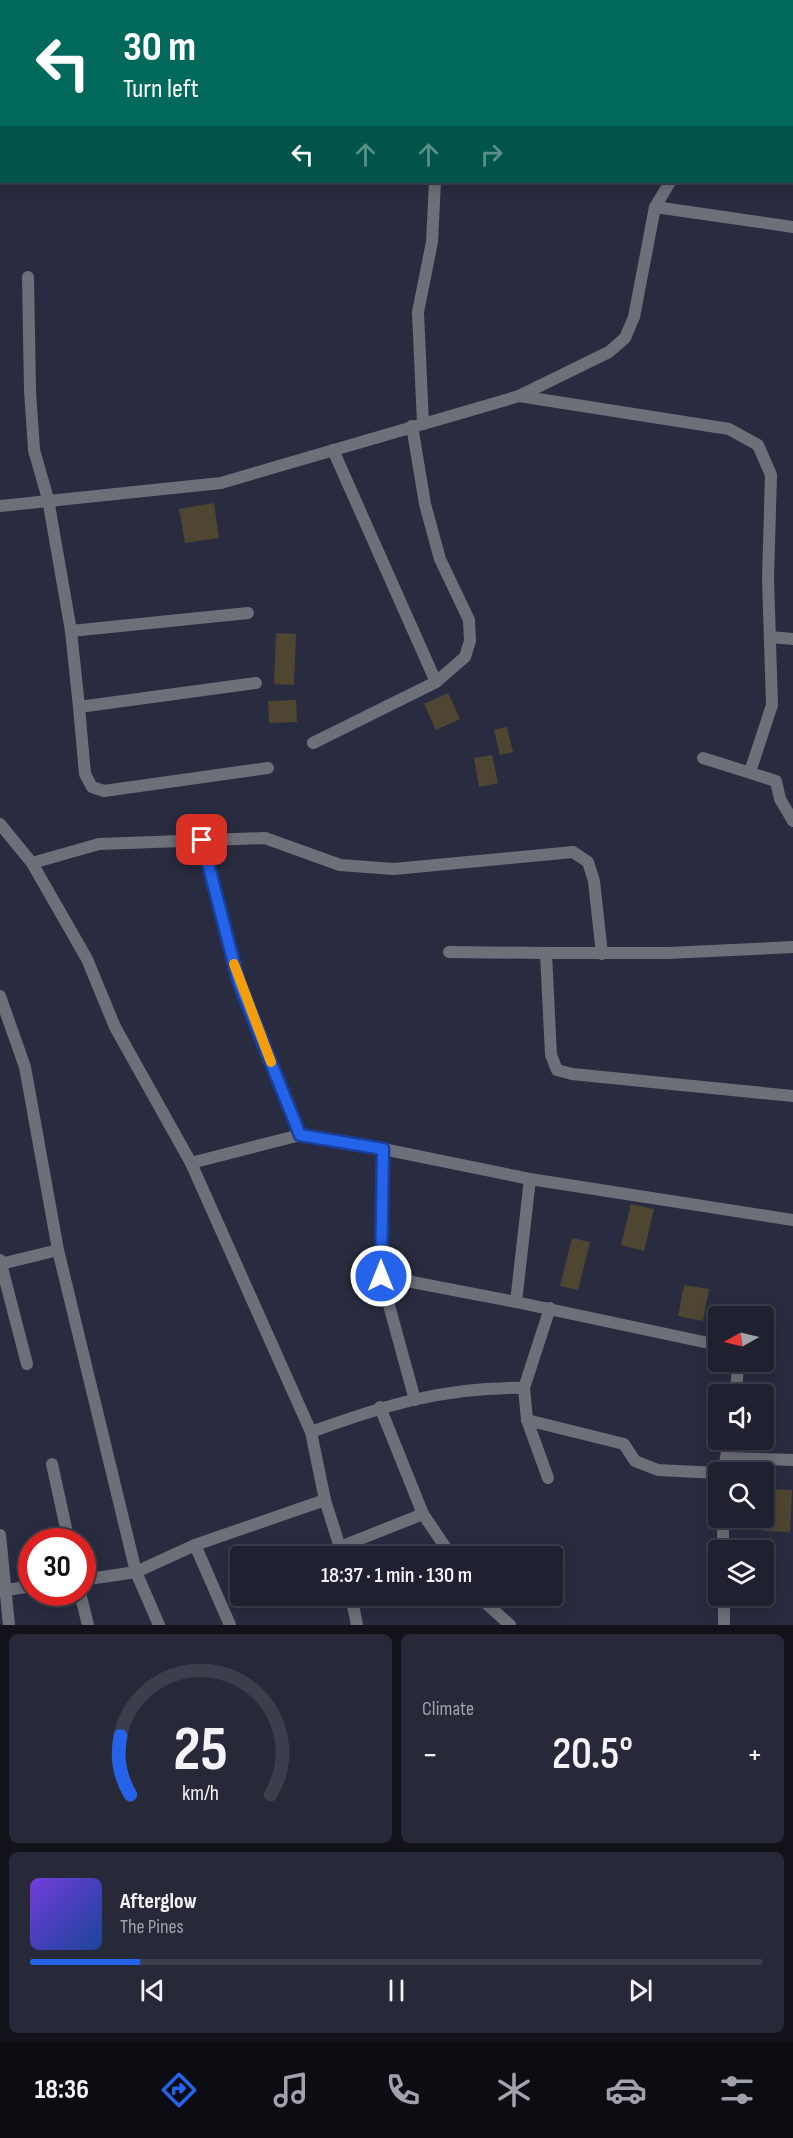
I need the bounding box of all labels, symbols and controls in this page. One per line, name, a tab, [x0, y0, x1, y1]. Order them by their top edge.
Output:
text: 30 m	[123, 22, 196, 73]
icon: left	[24, 24, 102, 102]
text: Turn left	[123, 73, 199, 105]
icon: left	[286, 138, 319, 171]
icon: ahead	[349, 138, 382, 171]
icon: ahead	[412, 138, 445, 171]
icon: right	[475, 138, 508, 171]
pin	[176, 814, 227, 865]
icon: arrive	[185, 823, 218, 856]
position arrow	[349, 1244, 413, 1308]
north arrow	[708, 1306, 774, 1372]
map controls	[708, 1306, 774, 1606]
button: sound	[708, 1384, 774, 1450]
button: search	[708, 1462, 774, 1528]
speed limit sign: 30	[18, 1528, 96, 1606]
button: layers	[708, 1540, 774, 1606]
text: 18:37 · 1 min · 130 m	[321, 1562, 472, 1589]
text: Climate	[422, 1697, 474, 1721]
text: 25	[173, 1713, 228, 1788]
text: 20.5°	[552, 1727, 633, 1782]
text: −	[422, 1735, 438, 1775]
text: +	[747, 1735, 763, 1775]
text: km/h	[182, 1782, 219, 1807]
text: Afterglow	[120, 1888, 197, 1915]
text: The Pines	[120, 1915, 184, 1939]
icon: previous	[136, 1974, 169, 2007]
icon: pause	[380, 1974, 413, 2007]
icon: next	[624, 1974, 657, 2007]
icon: directions	[158, 2069, 200, 2111]
icon: music	[270, 2069, 312, 2111]
icon: phone	[382, 2069, 424, 2111]
icon: climate	[493, 2069, 535, 2111]
icon: car	[605, 2069, 647, 2111]
icon: filters	[716, 2069, 758, 2111]
text: 18:36	[35, 2074, 89, 2106]

